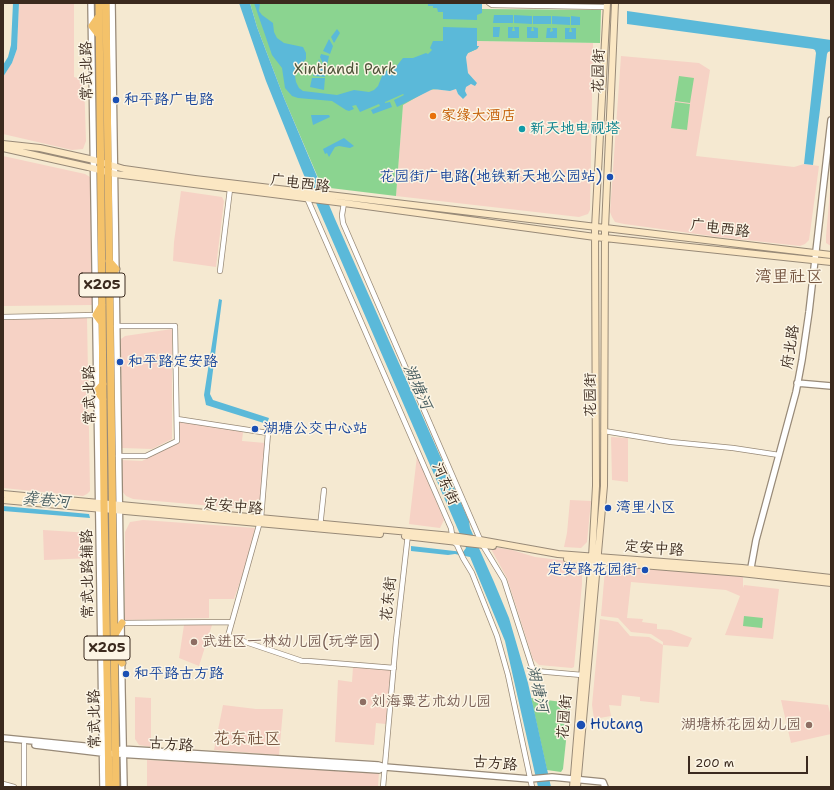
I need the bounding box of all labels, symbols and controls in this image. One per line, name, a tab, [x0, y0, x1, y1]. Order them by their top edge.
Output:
street label: 常武北路	[77, 41, 97, 101]
street label: 花园街	[589, 48, 609, 94]
park label: Xintiandi Park	[294, 61, 396, 79]
place label: 和平路广电路	[124, 91, 214, 109]
marker: 和平路广电路	[111, 95, 121, 105]
place label: 家缘大酒店	[441, 107, 516, 125]
marker: 家缘大酒店	[428, 111, 438, 121]
place label: 新天地电视塔	[530, 120, 620, 138]
marker: 新天地电视塔	[517, 124, 527, 134]
place label: 花园街广电路(地铁新天地公园站)	[379, 168, 602, 186]
street label: 广电西路	[269, 171, 331, 197]
marker: 花园街广电路(地铁新天地公园站)	[605, 172, 615, 182]
street label: 广电西路	[689, 216, 751, 242]
district label: 湾里社区	[755, 268, 823, 288]
road number: X205	[79, 273, 125, 297]
street label: 府北路	[779, 323, 803, 371]
place label: 和平路定安路	[128, 353, 218, 371]
marker: 和平路定安路	[115, 357, 125, 367]
water label: 湖塘河	[398, 361, 436, 413]
street label: 常武北路	[80, 365, 100, 425]
street label: 花园街	[582, 373, 600, 417]
place label: 湖塘公交中心站	[263, 420, 368, 438]
marker: 湖塘公交中心站	[250, 424, 260, 434]
street label: 河东街	[428, 460, 462, 508]
water label: 龚巷河	[21, 489, 71, 513]
street label: 定安中路	[202, 495, 264, 519]
place label: 湾里小区	[616, 499, 676, 517]
marker: 湾里小区	[603, 503, 613, 513]
street label: 常武北路辅路	[78, 529, 98, 619]
street label: 定安中路	[623, 538, 685, 560]
place label: 定安路花园街	[547, 561, 637, 579]
marker: 定安路花园街	[640, 565, 650, 575]
street label: 花东街	[378, 576, 400, 622]
place label: 武进区一林幼儿园(玩学园)	[202, 633, 380, 651]
road number: X205	[84, 636, 130, 660]
marker: 武进区一林幼儿园(玩学园)	[189, 637, 199, 647]
water label: 湖塘河	[522, 663, 552, 715]
place label: 和平路古方路	[134, 665, 224, 683]
marker: 和平路古方路	[121, 669, 131, 679]
street label: 常武北路	[85, 689, 105, 749]
place label: 刘海粟艺术幼儿园	[371, 693, 491, 711]
street label: 花园街	[554, 694, 576, 740]
marker: 刘海粟艺术幼儿园	[358, 697, 368, 707]
place label: Hutang	[590, 716, 643, 734]
place label: 湖塘桥花园幼儿园	[681, 716, 801, 734]
marker: Hutang	[575, 719, 587, 731]
marker: 湖塘桥花园幼儿园	[804, 720, 814, 730]
district label: 花东社区	[213, 730, 281, 750]
street label: 古方路	[148, 734, 194, 756]
scale bar	[690, 748, 810, 774]
street label: 古方路	[472, 753, 518, 775]
text: 200 m	[695, 755, 734, 771]

